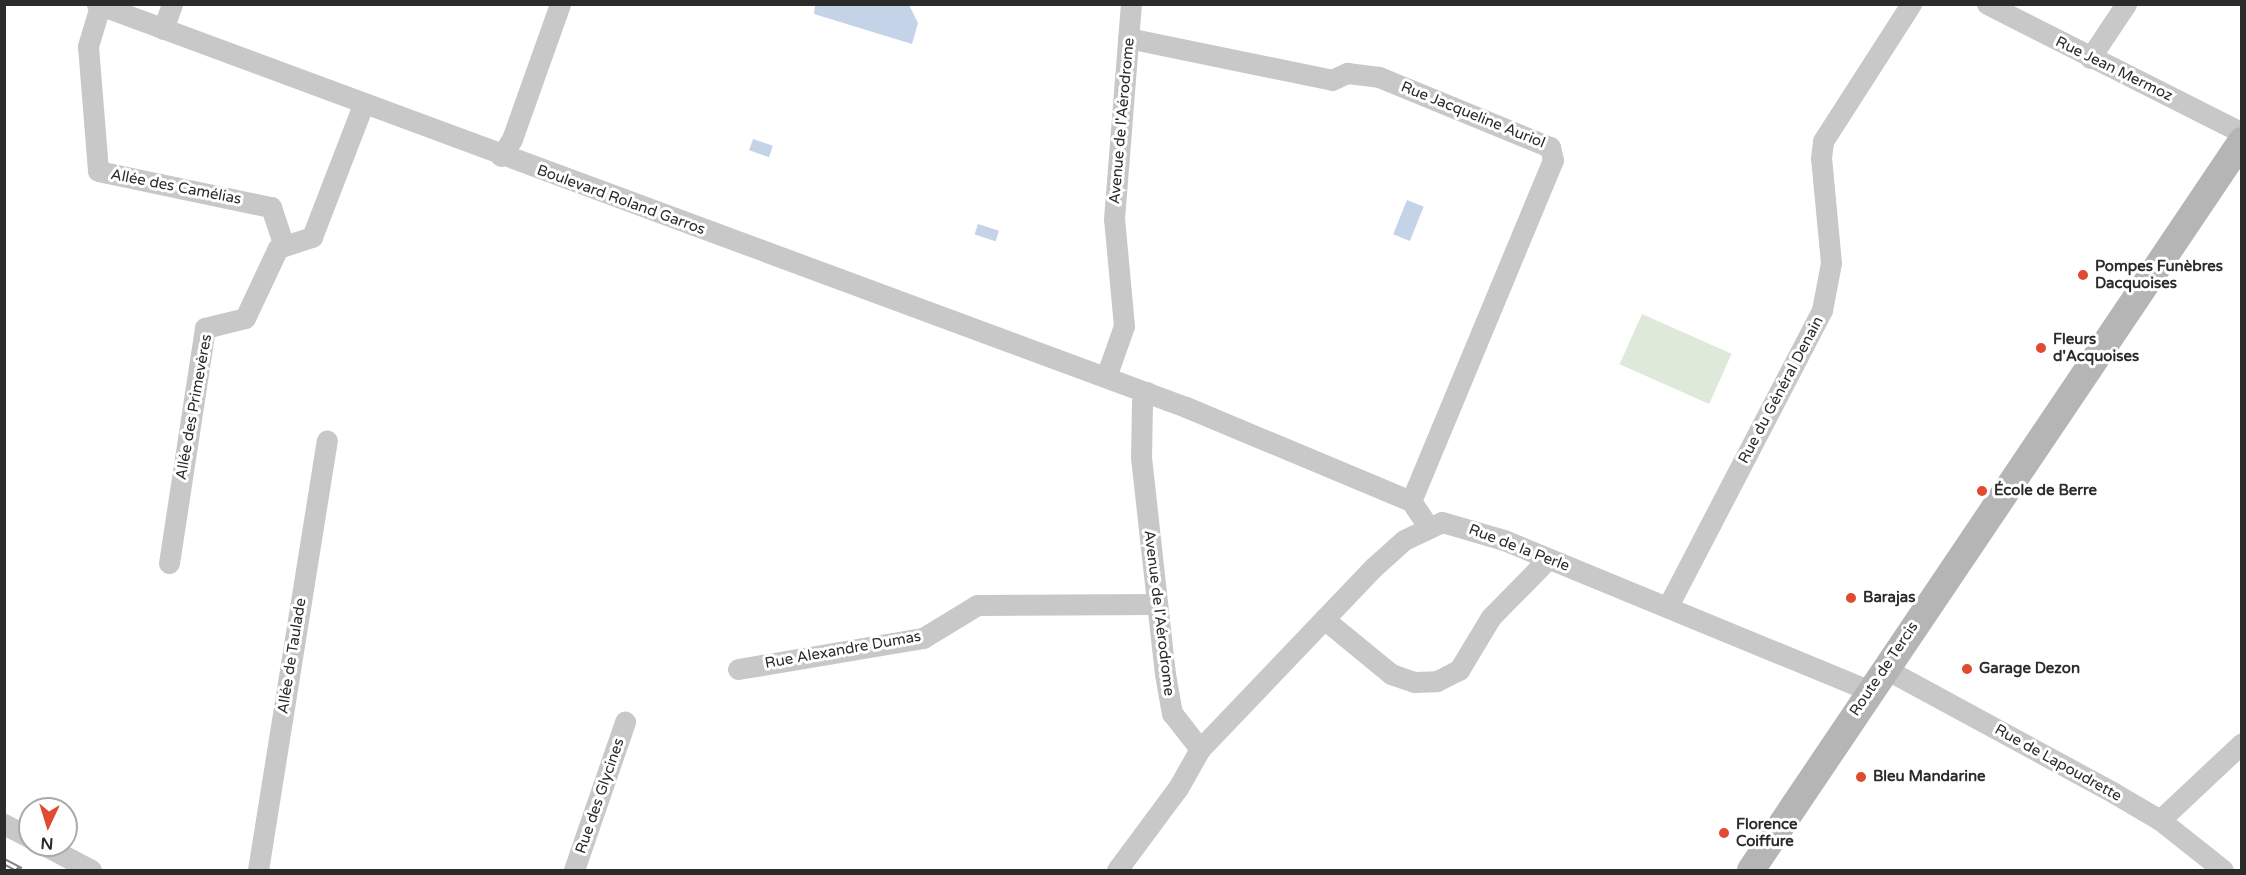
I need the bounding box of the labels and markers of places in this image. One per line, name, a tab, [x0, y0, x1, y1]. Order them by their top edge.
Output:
place label: Pompes Funèbres Dacquoises	[2095, 257, 2223, 292]
marker: Pompes Funèbres Dacquoises	[2076, 268, 2090, 282]
place label: Fleurs d'Acquoises	[2053, 330, 2139, 365]
marker: Fleurs d'Acquoises	[2034, 341, 2048, 355]
place label: École de Berre	[1994, 482, 2097, 500]
marker: École de Berre	[1975, 484, 1989, 498]
place label: Barajas	[1863, 589, 1915, 607]
marker: Barajas	[1844, 591, 1858, 605]
place label: Garage Dezon	[1979, 660, 2080, 678]
marker: Garage Dezon	[1960, 662, 1974, 676]
place label: Bleu Mandarine	[1873, 768, 1986, 786]
marker: Bleu Mandarine	[1854, 770, 1868, 784]
place label: Florence Coiffure	[1736, 815, 1797, 850]
marker: Florence Coiffure	[1717, 826, 1731, 840]

